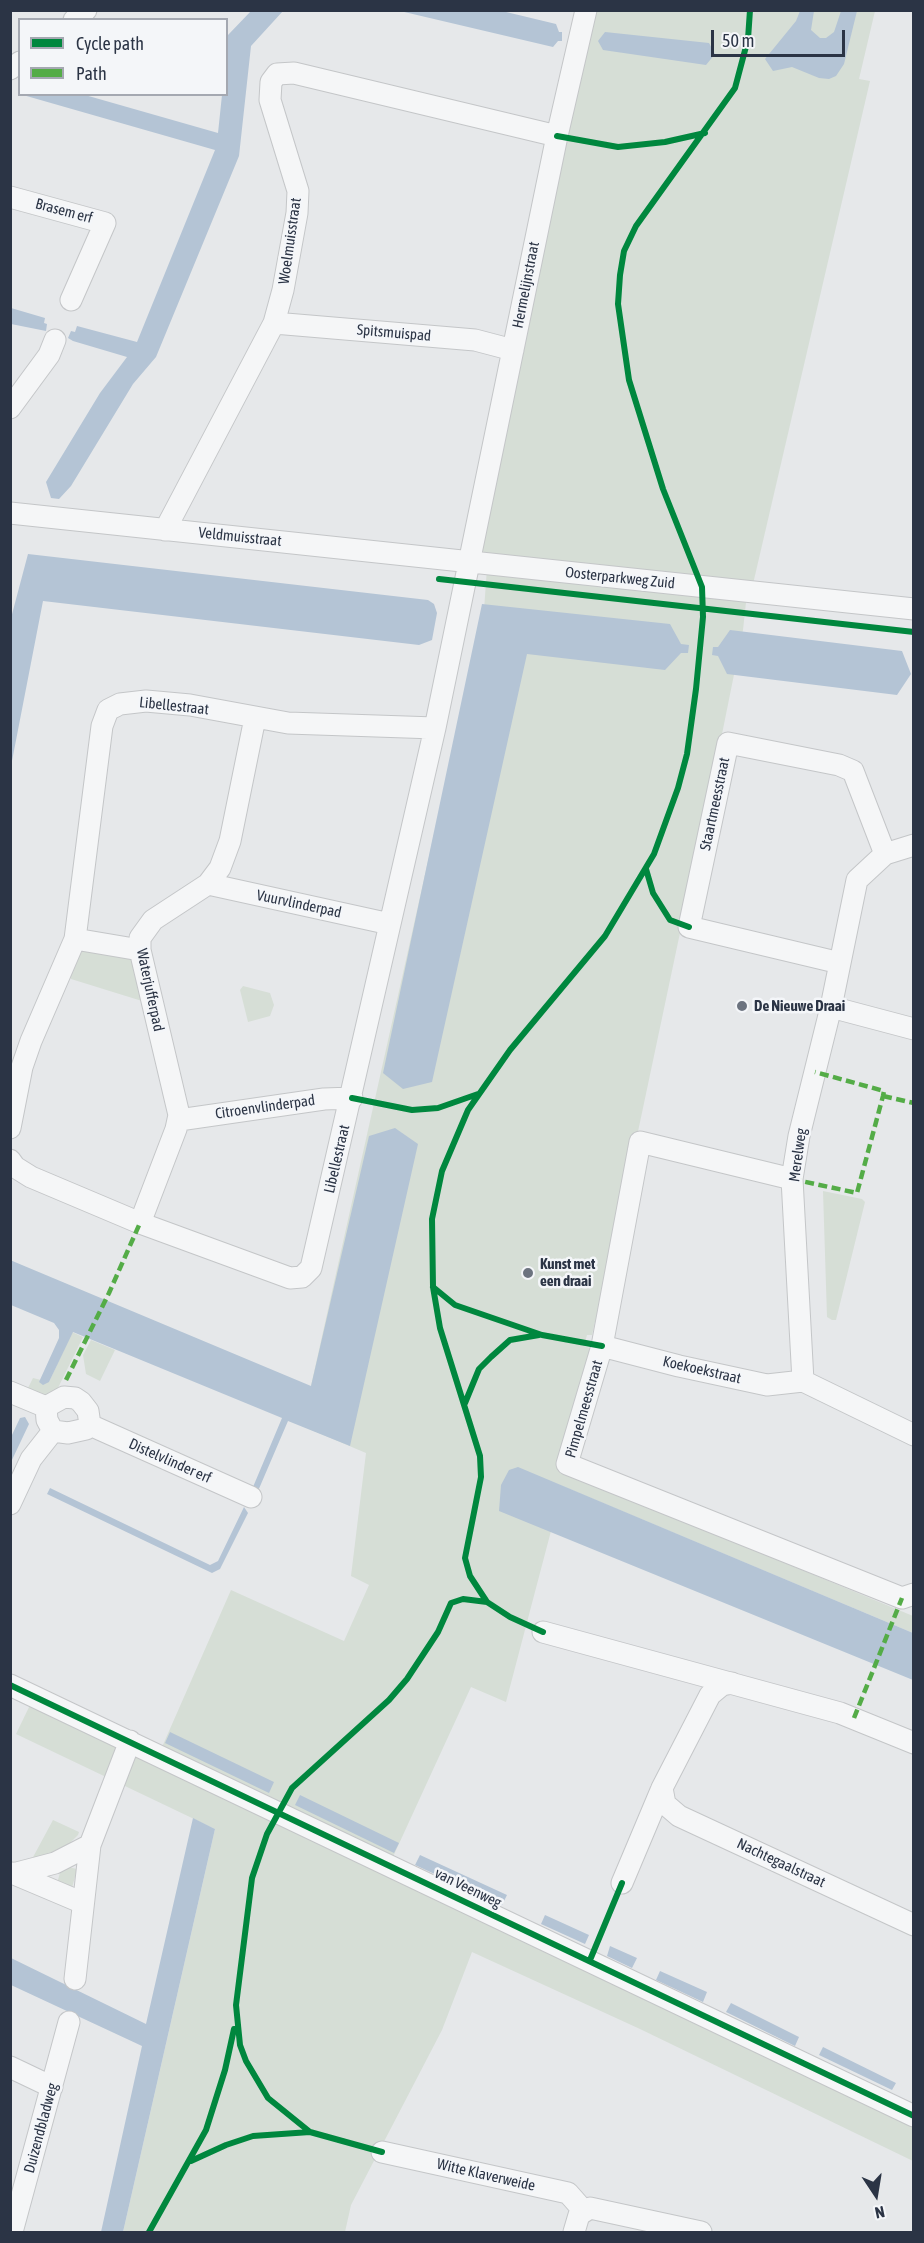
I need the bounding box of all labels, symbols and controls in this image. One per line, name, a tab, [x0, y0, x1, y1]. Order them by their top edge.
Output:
legend	[18, 18, 228, 96]
scale bar	[714, 18, 848, 56]
text: 50 m	[722, 30, 754, 51]
text: Cycle path	[76, 33, 144, 54]
text: Path	[76, 63, 107, 84]
street label: Brasem erf	[33, 195, 95, 227]
street label: Woelmuisstraat	[275, 197, 305, 285]
street label: Hermelijnstraat	[509, 240, 543, 330]
street label: Spitsmuispad	[356, 321, 432, 345]
street label: Veldmuisstraat	[198, 524, 282, 550]
street label: Oosterparkweg Zuid	[564, 563, 676, 593]
street label: Libellestraat	[138, 693, 210, 719]
street label: Staartmeesstraat	[696, 756, 734, 852]
street label: Vuurvlinderpad	[255, 886, 343, 922]
street label: Waterjufferpad	[132, 947, 168, 1033]
place label: De Nieuwe Draai	[754, 997, 845, 1015]
marker: De Nieuwe Draai	[735, 999, 749, 1013]
street label: Citroenvlinderpad	[214, 1091, 316, 1123]
street label: Libellestraat	[320, 1123, 354, 1195]
street label: Merelweg	[785, 1127, 811, 1183]
place label: Kunst met een draai	[540, 1255, 595, 1290]
marker: Kunst met een draai	[521, 1266, 535, 1280]
street label: Koekoekstraat	[661, 1352, 743, 1388]
street label: Pimpelmeesstraat	[561, 1358, 607, 1460]
street label: Distelvlinder erf	[126, 1435, 214, 1487]
street label: Nachtegaalstraat	[734, 1835, 828, 1891]
street label: van Veenweg	[432, 1864, 504, 1912]
street label: Duizendbladweg	[20, 2081, 62, 2175]
street label: Witte Klaverweide	[435, 2155, 537, 2195]
north arrow	[846, 2165, 906, 2225]
text: N	[873, 2203, 886, 2222]

